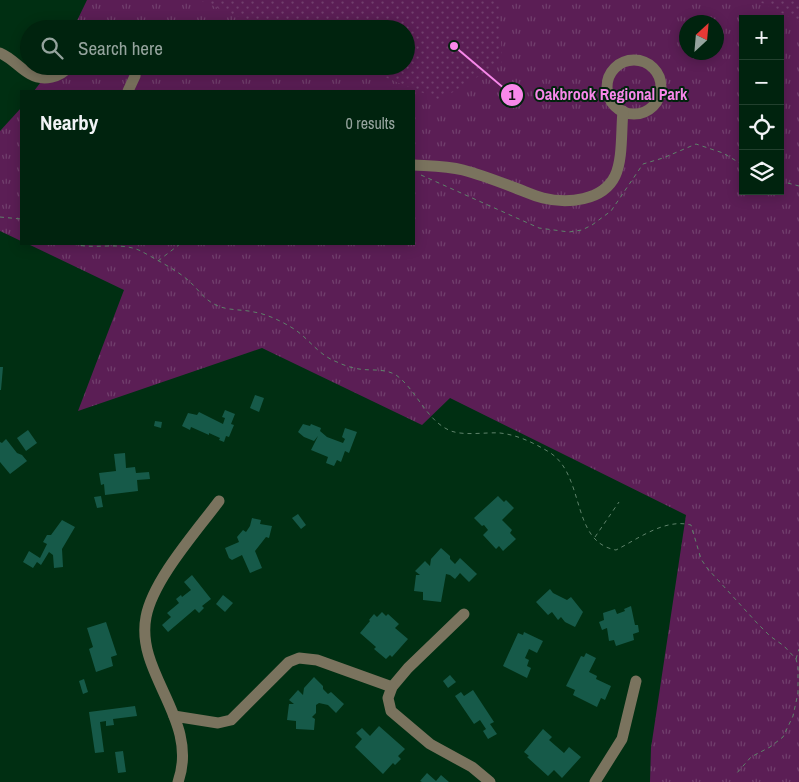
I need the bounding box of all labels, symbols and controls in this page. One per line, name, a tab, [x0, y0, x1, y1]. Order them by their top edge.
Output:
north arrow	[679, 15, 724, 60]
map controls	[739, 15, 784, 195]
button: +	[739, 15, 784, 60]
search box	[20, 20, 415, 75]
icon: search	[38, 34, 66, 62]
text: Search here	[78, 35, 163, 61]
button: −	[739, 60, 784, 105]
callout: Oakbrook Regional Park	[499, 79, 697, 110]
text: Oakbrook Regional Park	[535, 83, 688, 105]
text: 1	[509, 84, 516, 105]
button: locate	[739, 105, 784, 150]
text: Nearby	[40, 108, 98, 137]
text: 0 results	[345, 112, 395, 134]
button: layers	[739, 150, 784, 195]

